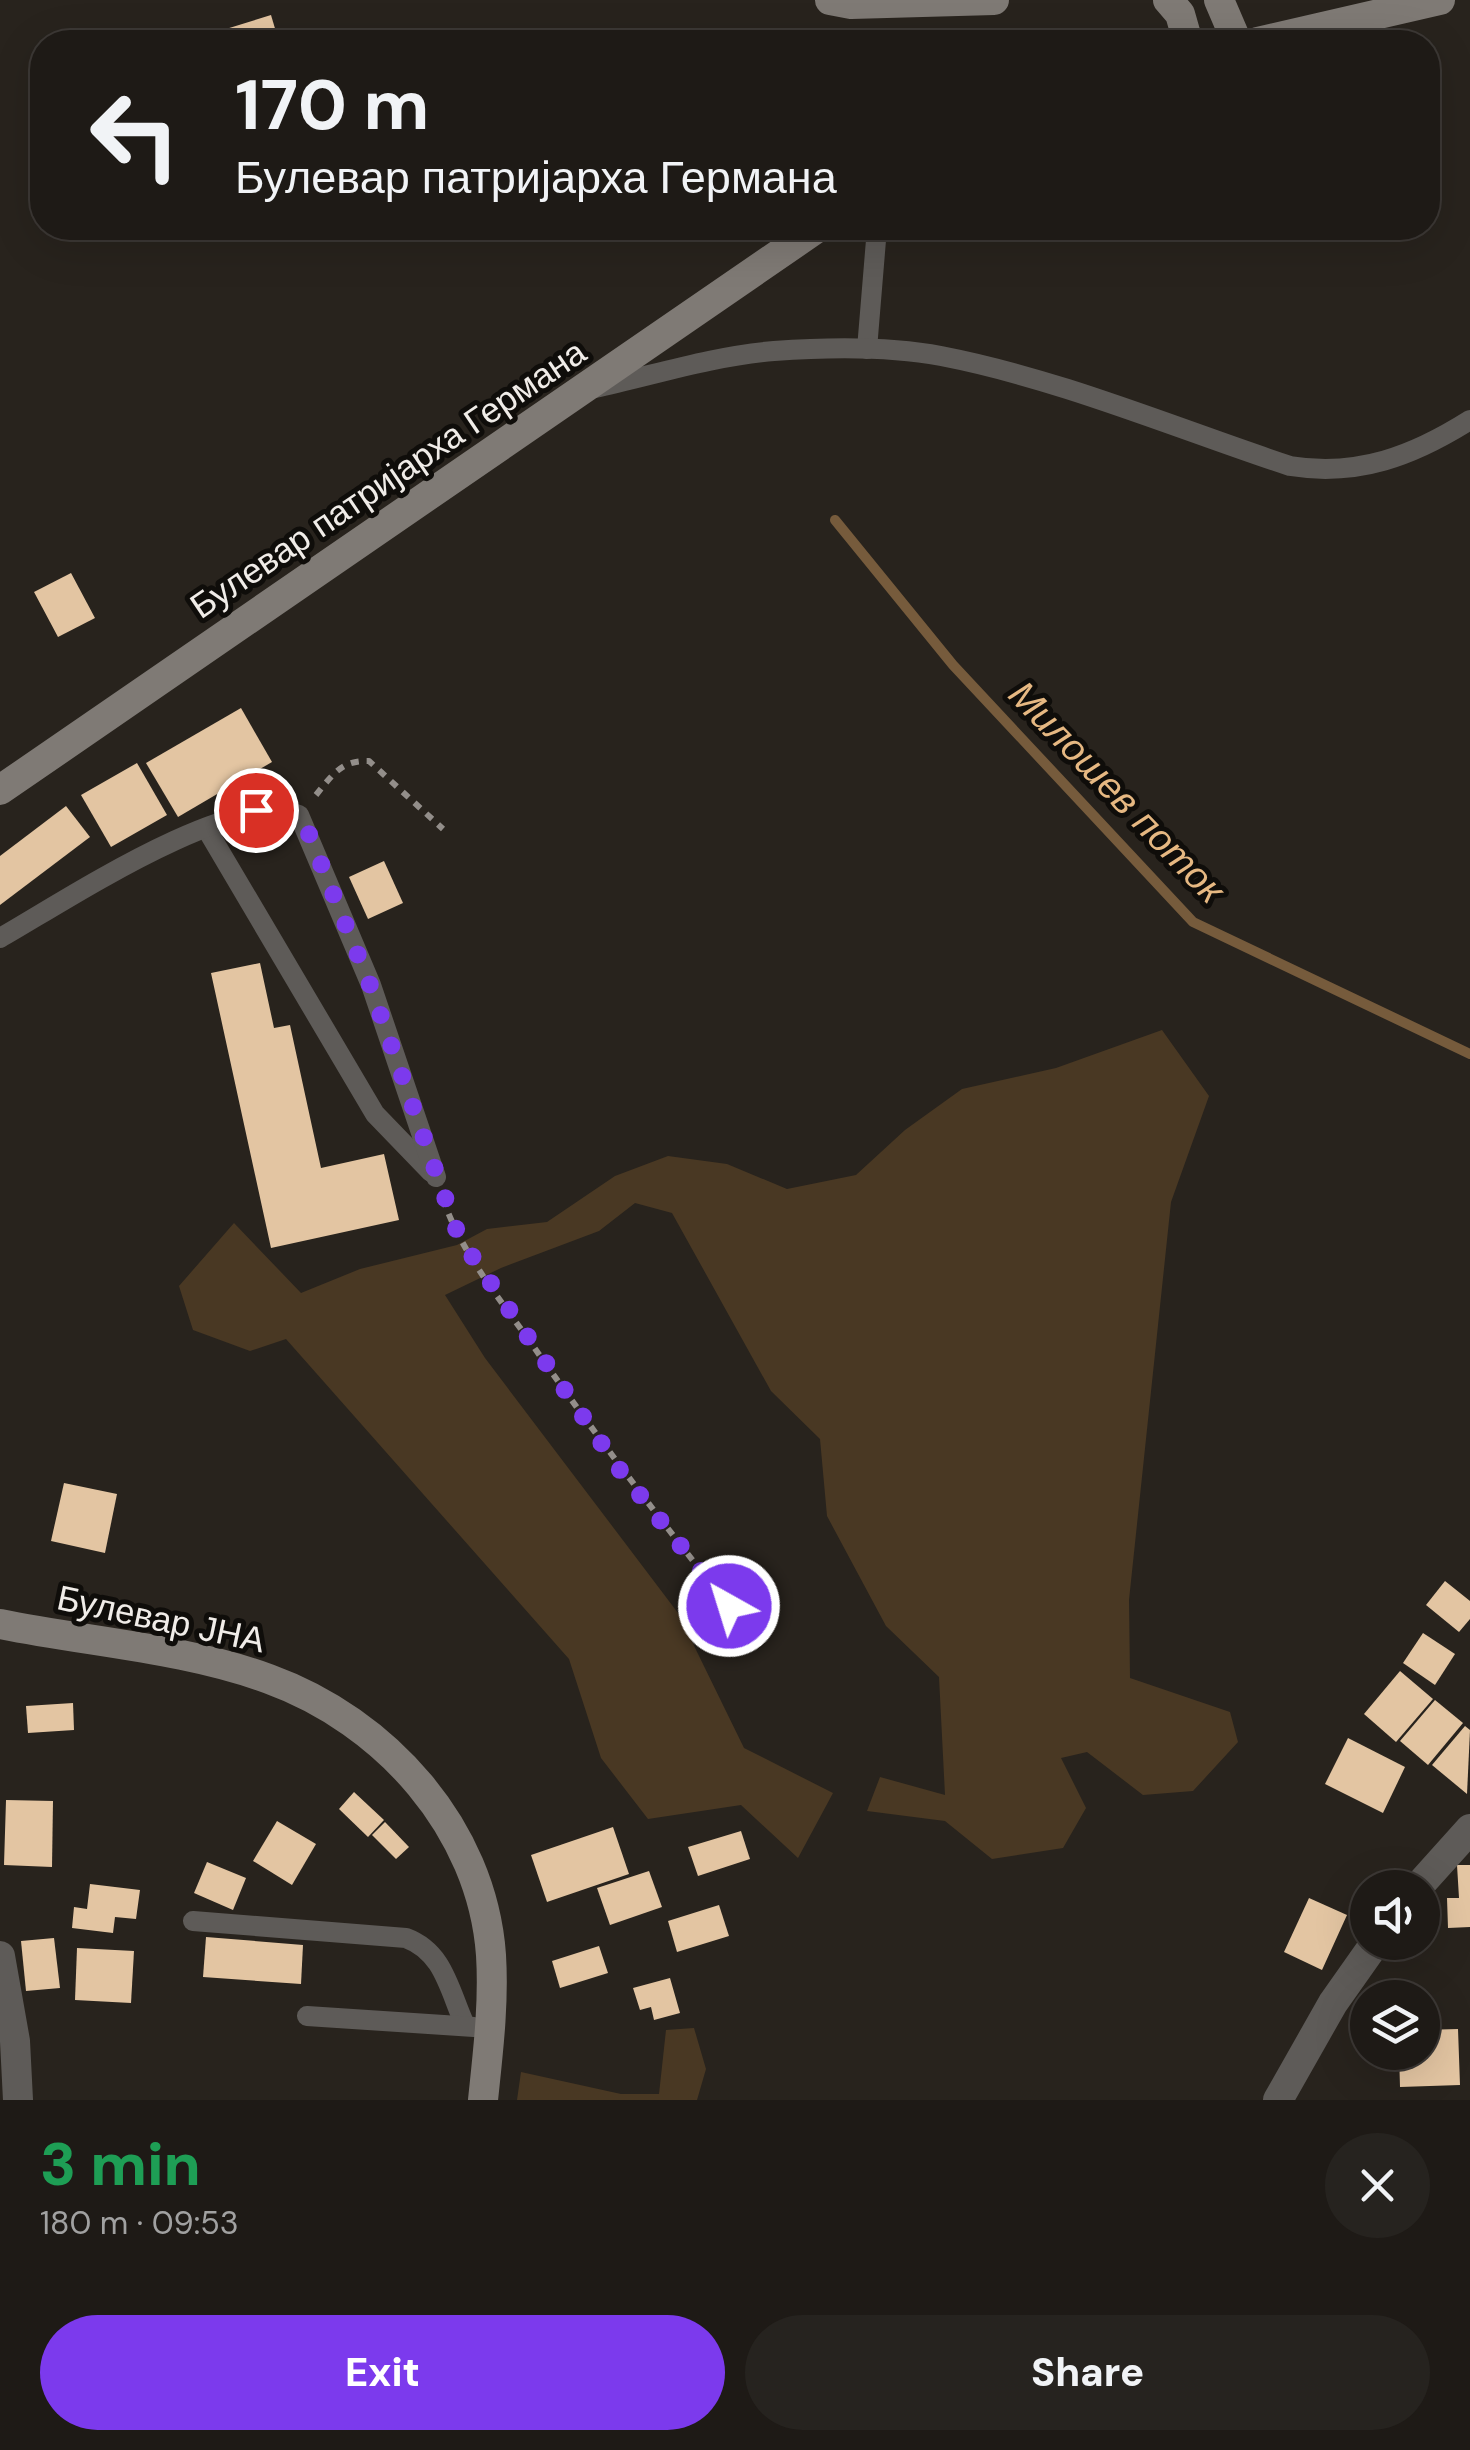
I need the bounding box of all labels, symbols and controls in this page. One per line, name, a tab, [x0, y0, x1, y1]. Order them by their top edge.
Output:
text: 170 m	[235, 60, 429, 151]
icon: left	[70, 70, 200, 200]
text: Булевар патријарха Германа	[235, 148, 837, 207]
street label: Булевар патријарха Германа	[181, 329, 595, 629]
water label: Милошев поток	[998, 670, 1237, 915]
pin	[214, 768, 299, 853]
icon: arrive	[229, 783, 284, 838]
position arrow	[677, 1554, 781, 1658]
street label: Булевар ЈНА	[53, 1575, 270, 1664]
map controls	[1350, 1870, 1440, 2070]
button: sound	[1350, 1870, 1440, 1960]
button: layers	[1350, 1980, 1440, 2070]
text: 3 min	[40, 2125, 201, 2204]
button: close	[1325, 2133, 1430, 2238]
text: 180 m · 09:53	[40, 2202, 239, 2244]
button: Exit	[40, 2315, 725, 2430]
button: Share	[745, 2315, 1430, 2430]

